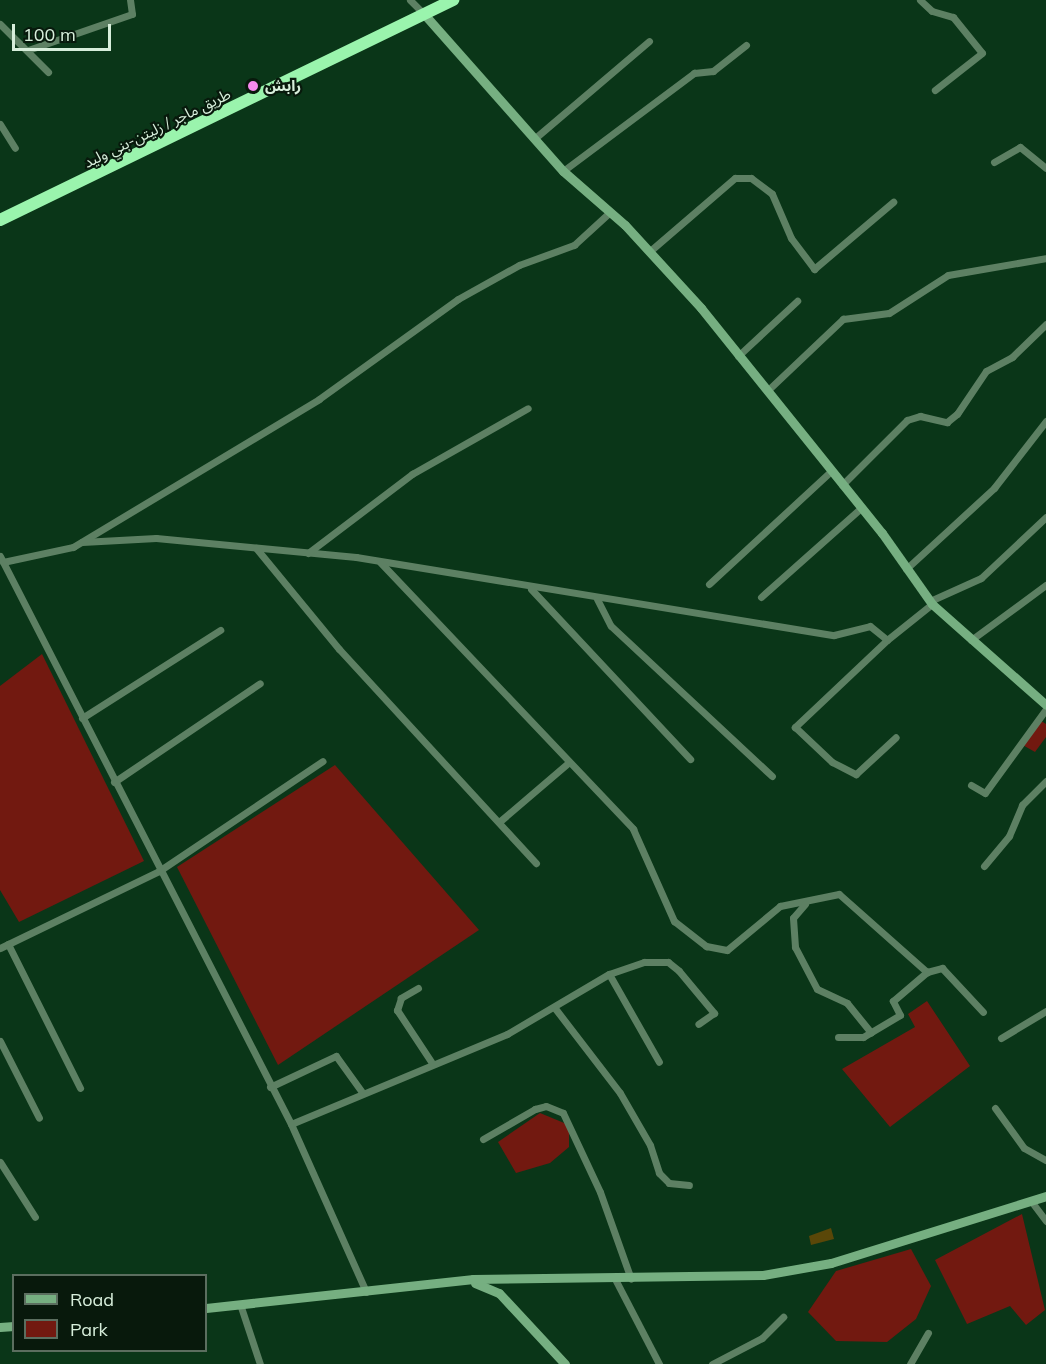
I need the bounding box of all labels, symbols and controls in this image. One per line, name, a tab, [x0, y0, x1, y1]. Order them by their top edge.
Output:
scale bar	[15, 12, 114, 50]
text: 100 m	[23, 23, 76, 46]
place label: رابش	[265, 77, 301, 95]
marker: رابش	[246, 79, 260, 93]
street label: طريق ماجر / زليتن-بني وليد	[81, 85, 233, 171]
legend	[12, 1274, 207, 1352]
text: Road	[70, 1288, 114, 1311]
text: Park	[70, 1318, 108, 1341]

